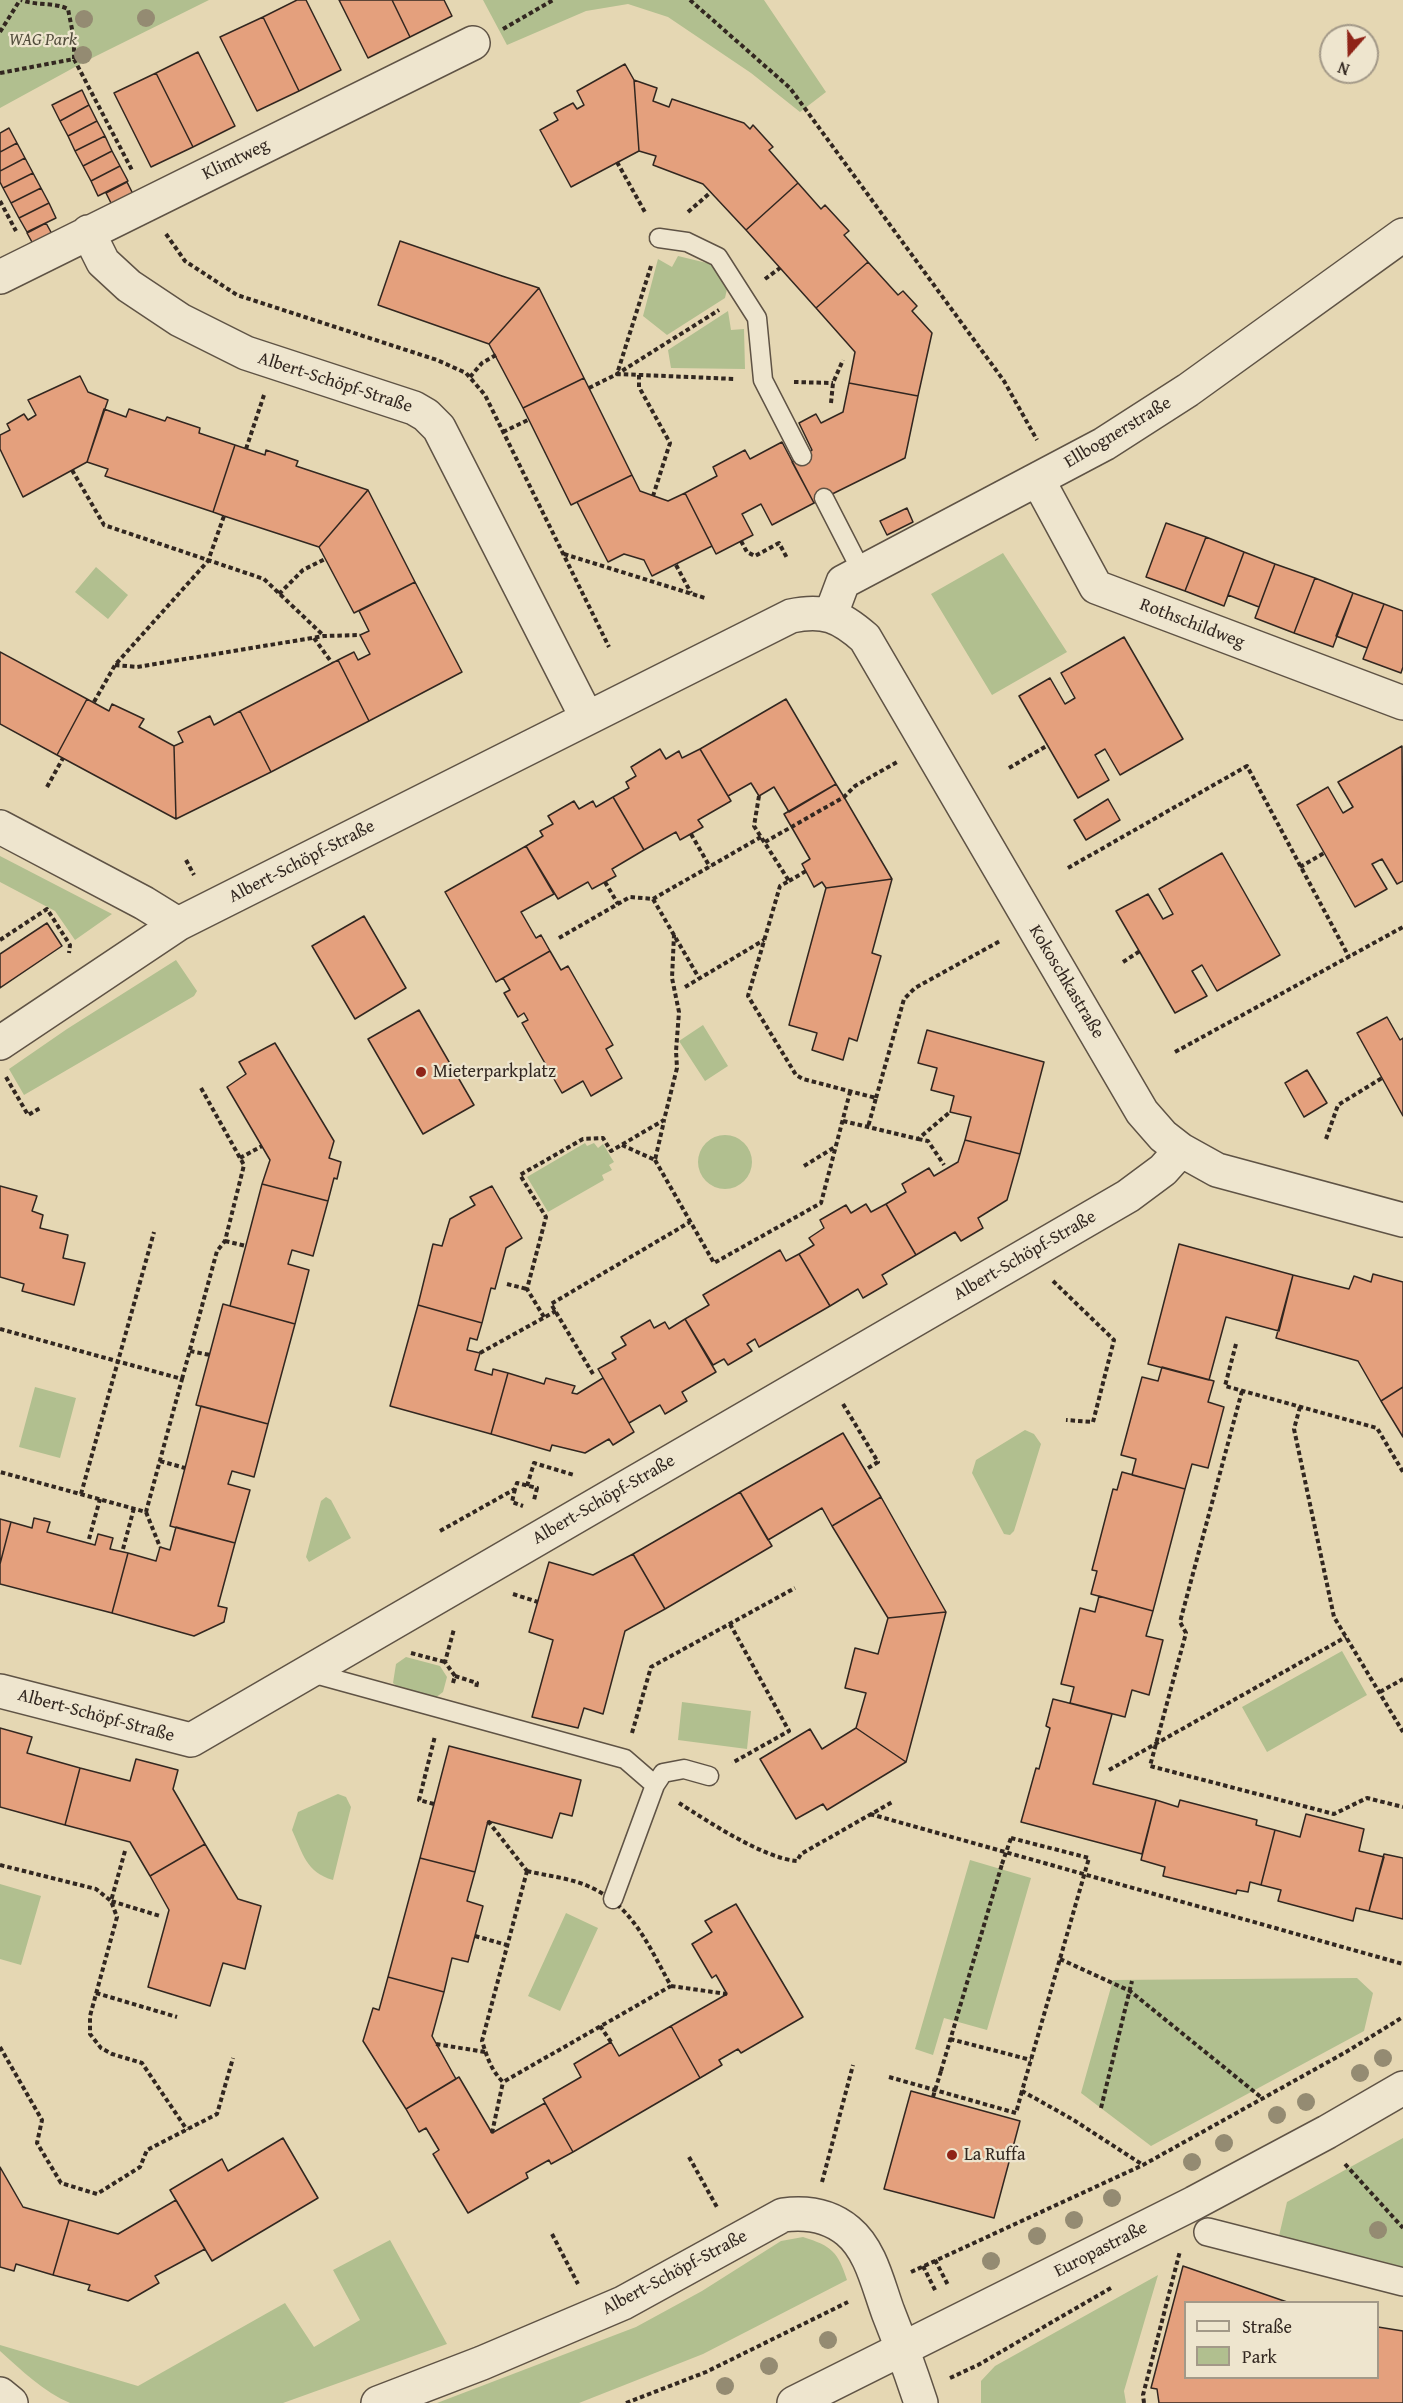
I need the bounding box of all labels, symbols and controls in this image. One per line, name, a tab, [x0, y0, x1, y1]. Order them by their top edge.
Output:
north arrow	[1319, 24, 1379, 84]
park label: WAG Park	[9, 29, 77, 51]
text: N	[1334, 56, 1353, 82]
street label: Klimtweg	[199, 135, 273, 185]
street label: Albert-Schöpf-Straße	[255, 348, 415, 418]
street label: Ellbognerstraße	[1061, 393, 1175, 473]
street label: Rothschildweg	[1137, 594, 1247, 654]
street label: Albert-Schöpf-Straße	[225, 816, 379, 908]
street label: Kokoschkastraße	[1024, 921, 1108, 1043]
place label: Mieterparkplatz	[433, 1061, 556, 1083]
marker: Mieterparkplatz	[414, 1065, 428, 1079]
street label: Albert-Schöpf-Straße	[950, 1206, 1100, 1306]
street label: Albert-Schöpf-Straße	[529, 1450, 679, 1550]
street label: Albert-Schöpf-Straße	[15, 1685, 177, 1747]
place label: La Ruffa	[964, 2144, 1025, 2166]
marker: La Ruffa	[945, 2148, 959, 2162]
street label: Europastraße	[1051, 2217, 1151, 2283]
street label: Albert-Schöpf-Straße	[599, 2226, 751, 2320]
legend	[1184, 2301, 1379, 2379]
text: Straße	[1242, 2313, 1292, 2340]
text: Park	[1242, 2343, 1277, 2370]

